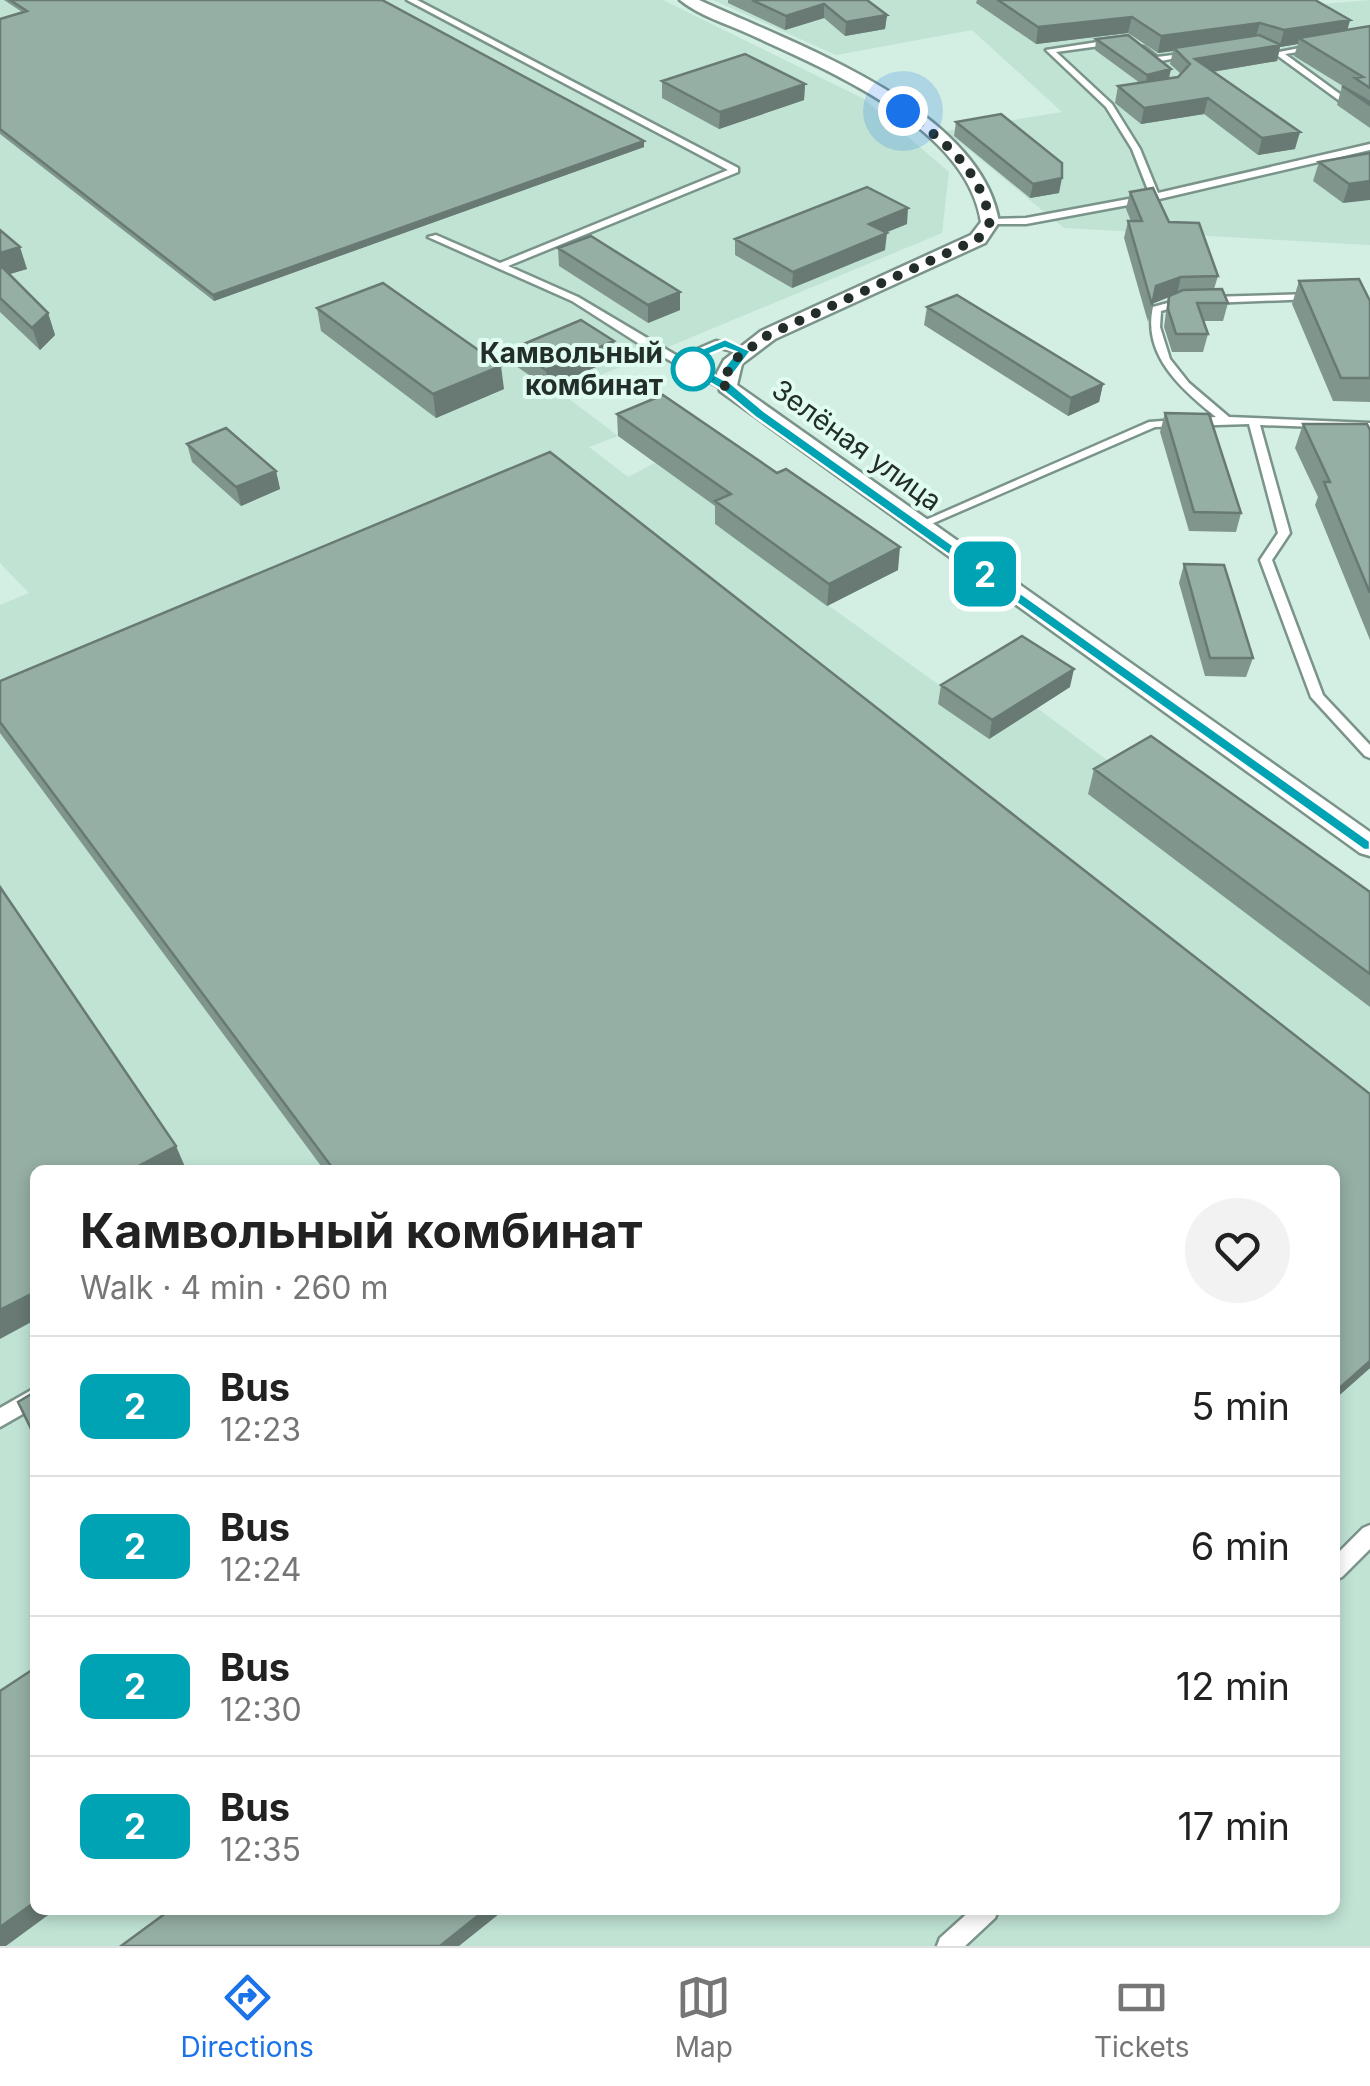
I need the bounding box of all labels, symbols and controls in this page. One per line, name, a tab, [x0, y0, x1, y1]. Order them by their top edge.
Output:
your location	[878, 86, 928, 136]
place label: Камвольный комбинат	[480, 336, 663, 402]
marker: Камвольный комбинат	[672, 348, 714, 390]
street label: Зелёная улица	[766, 372, 948, 518]
line badge: 2	[952, 542, 1018, 606]
text: 2	[974, 553, 996, 595]
button: heart	[1185, 1198, 1290, 1303]
text: Камвольный комбинат	[80, 1201, 642, 1260]
text: Walk · 4 min · 260 m	[80, 1268, 389, 1307]
text: Bus	[220, 1364, 290, 1410]
text: 5 min	[1191, 1383, 1290, 1429]
text: 2	[124, 1385, 146, 1427]
text: 12:23	[220, 1410, 301, 1449]
text: Bus	[220, 1504, 290, 1550]
text: 6 min	[1191, 1523, 1290, 1569]
text: 2	[124, 1525, 146, 1567]
text: 12:24	[220, 1550, 301, 1589]
text: Bus	[220, 1644, 290, 1690]
text: 12 min	[1176, 1663, 1290, 1709]
text: 2	[124, 1665, 146, 1707]
text: 12:30	[220, 1690, 302, 1729]
text: Bus	[220, 1784, 290, 1830]
text: 17 min	[1177, 1803, 1290, 1849]
text: 2	[124, 1805, 146, 1847]
text: 12:35	[220, 1830, 301, 1869]
tab: Directions	[180, 1970, 314, 2064]
tab: Map	[675, 1970, 733, 2064]
tab: Tickets	[1094, 1970, 1190, 2064]

